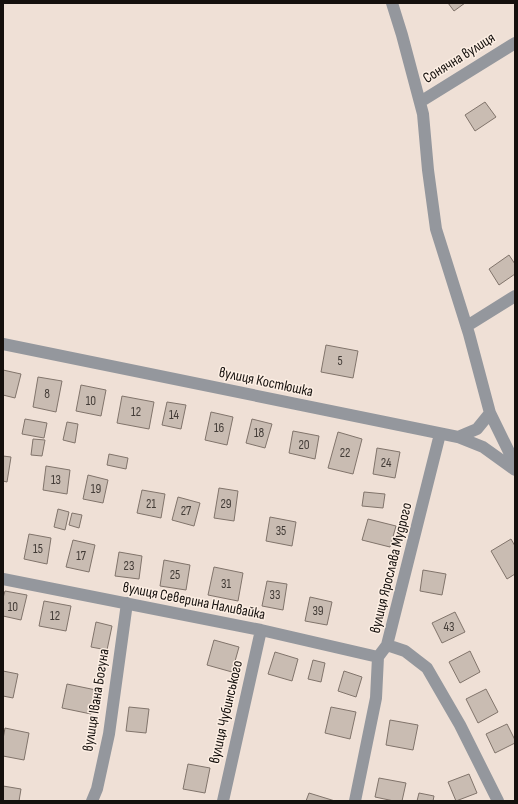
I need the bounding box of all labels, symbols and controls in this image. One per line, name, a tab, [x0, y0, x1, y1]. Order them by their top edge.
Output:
street label: Сонячна вулиця	[419, 28, 499, 88]
house number: 5	[337, 353, 343, 369]
street label: вулиця Костюшка	[217, 363, 315, 401]
house number: 8	[44, 386, 50, 402]
house number: 10	[86, 393, 96, 409]
house number: 12	[131, 404, 141, 420]
house number: 14	[169, 407, 180, 423]
house number: 16	[214, 420, 224, 436]
house number: 18	[254, 425, 264, 441]
house number: 20	[298, 437, 310, 453]
house number: 22	[340, 445, 350, 461]
house number: 24	[381, 455, 392, 471]
house number: 13	[51, 472, 61, 488]
house number: 19	[91, 481, 101, 497]
house number: 21	[146, 496, 156, 512]
house number: 29	[220, 496, 232, 512]
street label: вулиця Ярослава Мудрого	[366, 501, 416, 635]
house number: 27	[181, 503, 192, 519]
house number: 35	[276, 523, 286, 539]
house number: 15	[33, 541, 43, 557]
house number: 17	[76, 548, 87, 564]
house number: 23	[124, 558, 134, 574]
house number: 25	[170, 567, 180, 583]
house number: 31	[221, 576, 231, 592]
street label: вулиця Северина Наливайка	[121, 578, 267, 624]
house number: 33	[270, 587, 280, 603]
house number: 10	[8, 599, 18, 615]
house number: 39	[312, 603, 324, 619]
house number: 12	[50, 608, 60, 624]
house number: 43	[444, 619, 454, 635]
street label: вулиця Івана Богуна	[79, 647, 114, 753]
street label: вулиця Чубинського	[205, 659, 247, 765]

